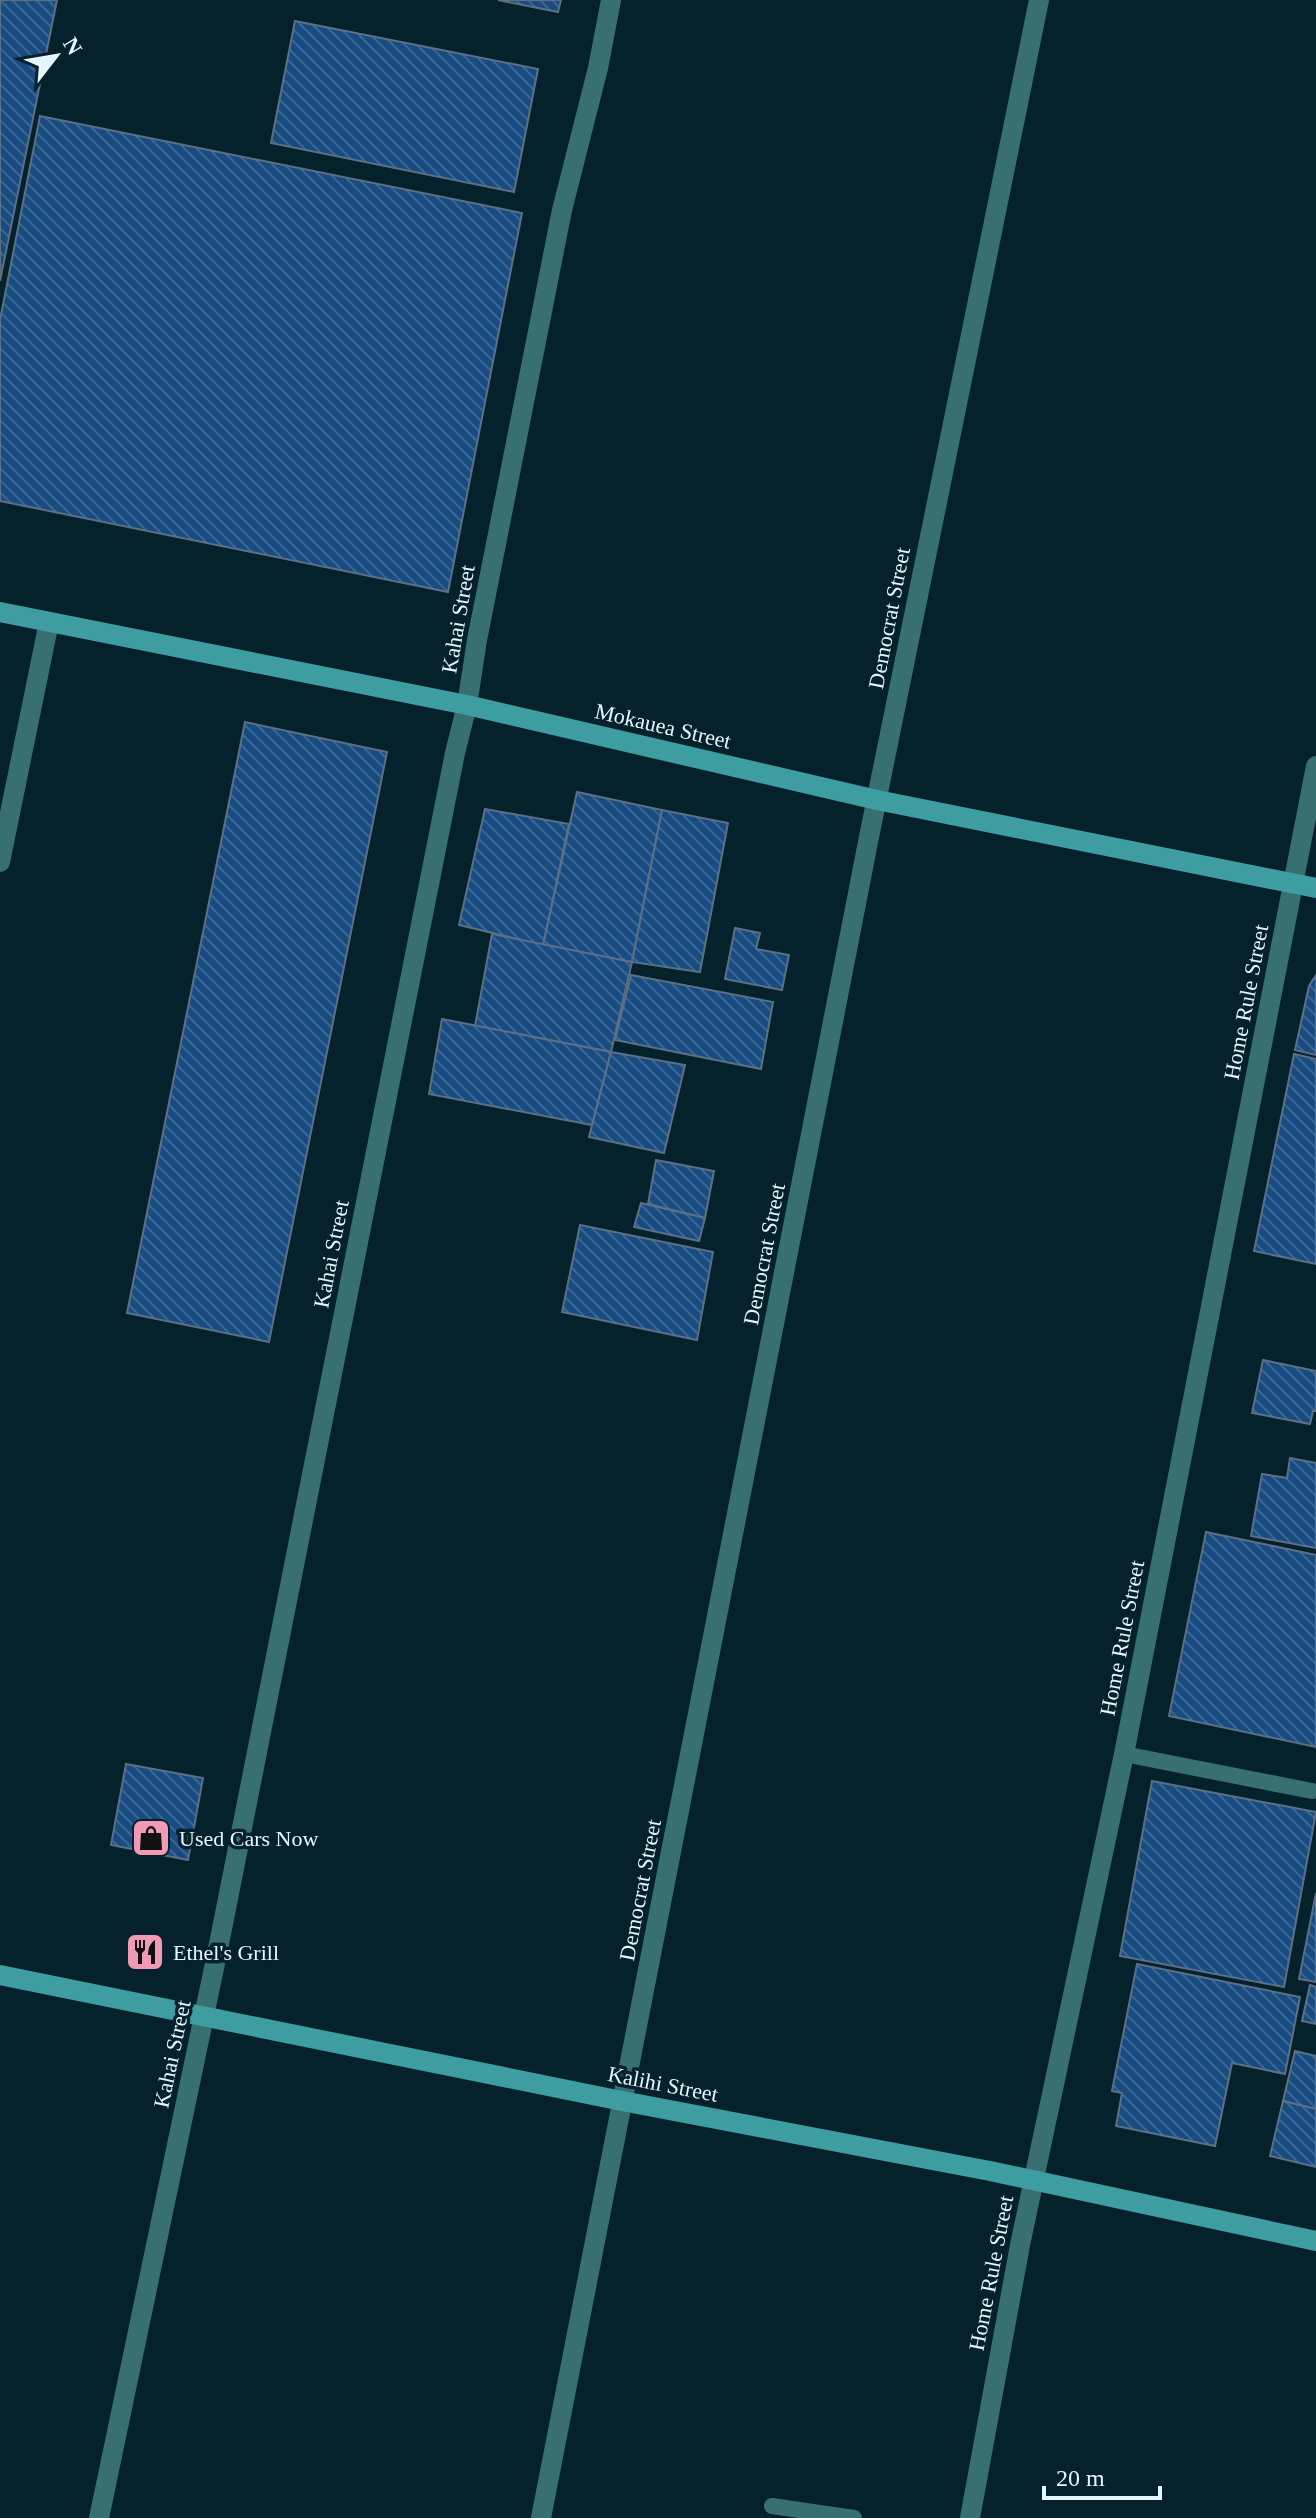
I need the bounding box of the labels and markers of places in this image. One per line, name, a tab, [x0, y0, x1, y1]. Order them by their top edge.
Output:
shop icon: Used Cars Now	[130, 1817, 172, 1859]
place label: Used Cars Now	[179, 1826, 318, 1851]
restaurant icon: Ethel's Grill	[124, 1931, 166, 1973]
place label: Ethel's Grill	[173, 1940, 279, 1965]

